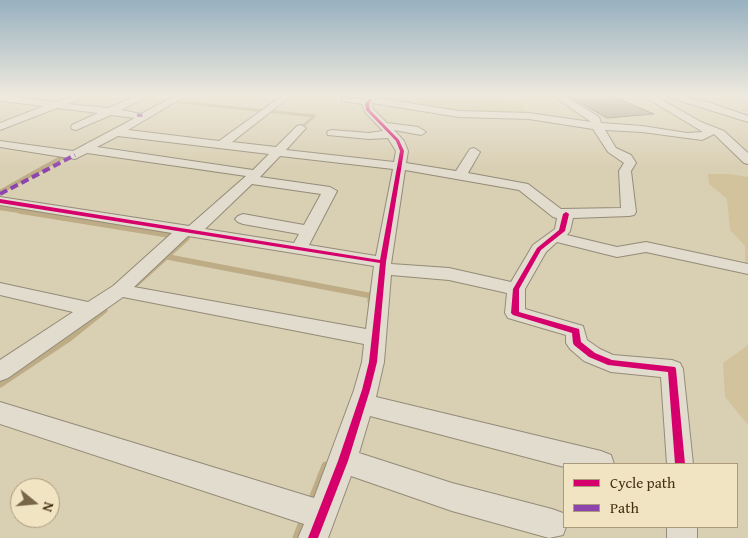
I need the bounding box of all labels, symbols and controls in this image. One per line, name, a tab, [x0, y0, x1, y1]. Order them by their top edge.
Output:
legend	[563, 463, 738, 528]
text: Cycle path	[610, 472, 676, 493]
north arrow	[10, 478, 60, 528]
text: Path	[610, 497, 639, 518]
text: N	[37, 500, 59, 514]

